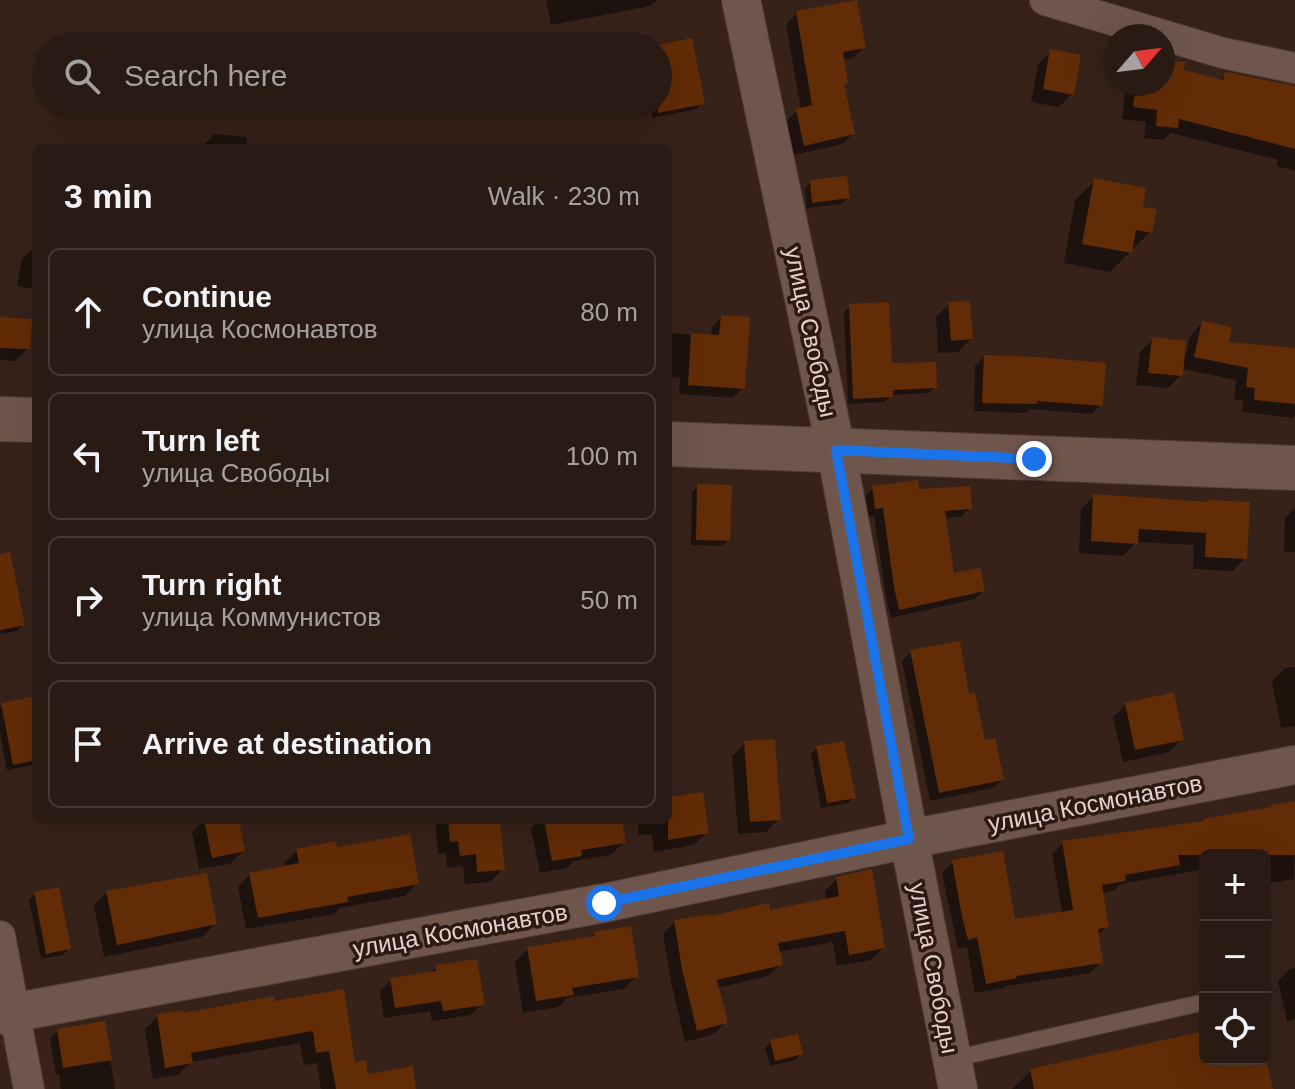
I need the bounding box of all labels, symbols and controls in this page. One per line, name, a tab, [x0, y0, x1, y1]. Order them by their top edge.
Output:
north arrow	[1103, 24, 1175, 96]
search box	[32, 32, 672, 120]
icon: search	[60, 54, 104, 98]
text: Search here	[124, 59, 287, 92]
text: 3 min	[64, 177, 153, 215]
text: Walk · 230 m	[488, 181, 640, 211]
street label: улица Свободы	[780, 244, 842, 420]
text: Continue	[142, 280, 272, 313]
icon: ahead	[66, 290, 110, 334]
text: 80 m	[580, 297, 638, 327]
text: улица Космонавтов	[142, 314, 378, 344]
text: Turn left	[142, 424, 260, 457]
icon: left	[66, 434, 110, 478]
text: 100 m	[566, 441, 638, 471]
route end	[1016, 441, 1052, 477]
text: улица Свободы	[142, 458, 330, 488]
text: Turn right	[142, 568, 281, 601]
icon: right	[66, 578, 110, 622]
text: 50 m	[580, 585, 638, 615]
text: улица Коммунистов	[142, 602, 381, 632]
icon: arrive	[66, 722, 110, 766]
text: Arrive at destination	[142, 727, 432, 760]
street label: улица Космонавтов	[986, 769, 1204, 837]
map controls	[1199, 849, 1271, 1065]
button: +	[1199, 849, 1271, 921]
street label: улица Свободы	[904, 880, 964, 1056]
route start	[586, 885, 622, 921]
street label: улица Космонавтов	[351, 898, 569, 962]
button: −	[1199, 921, 1271, 993]
button: locate	[1199, 993, 1271, 1065]

